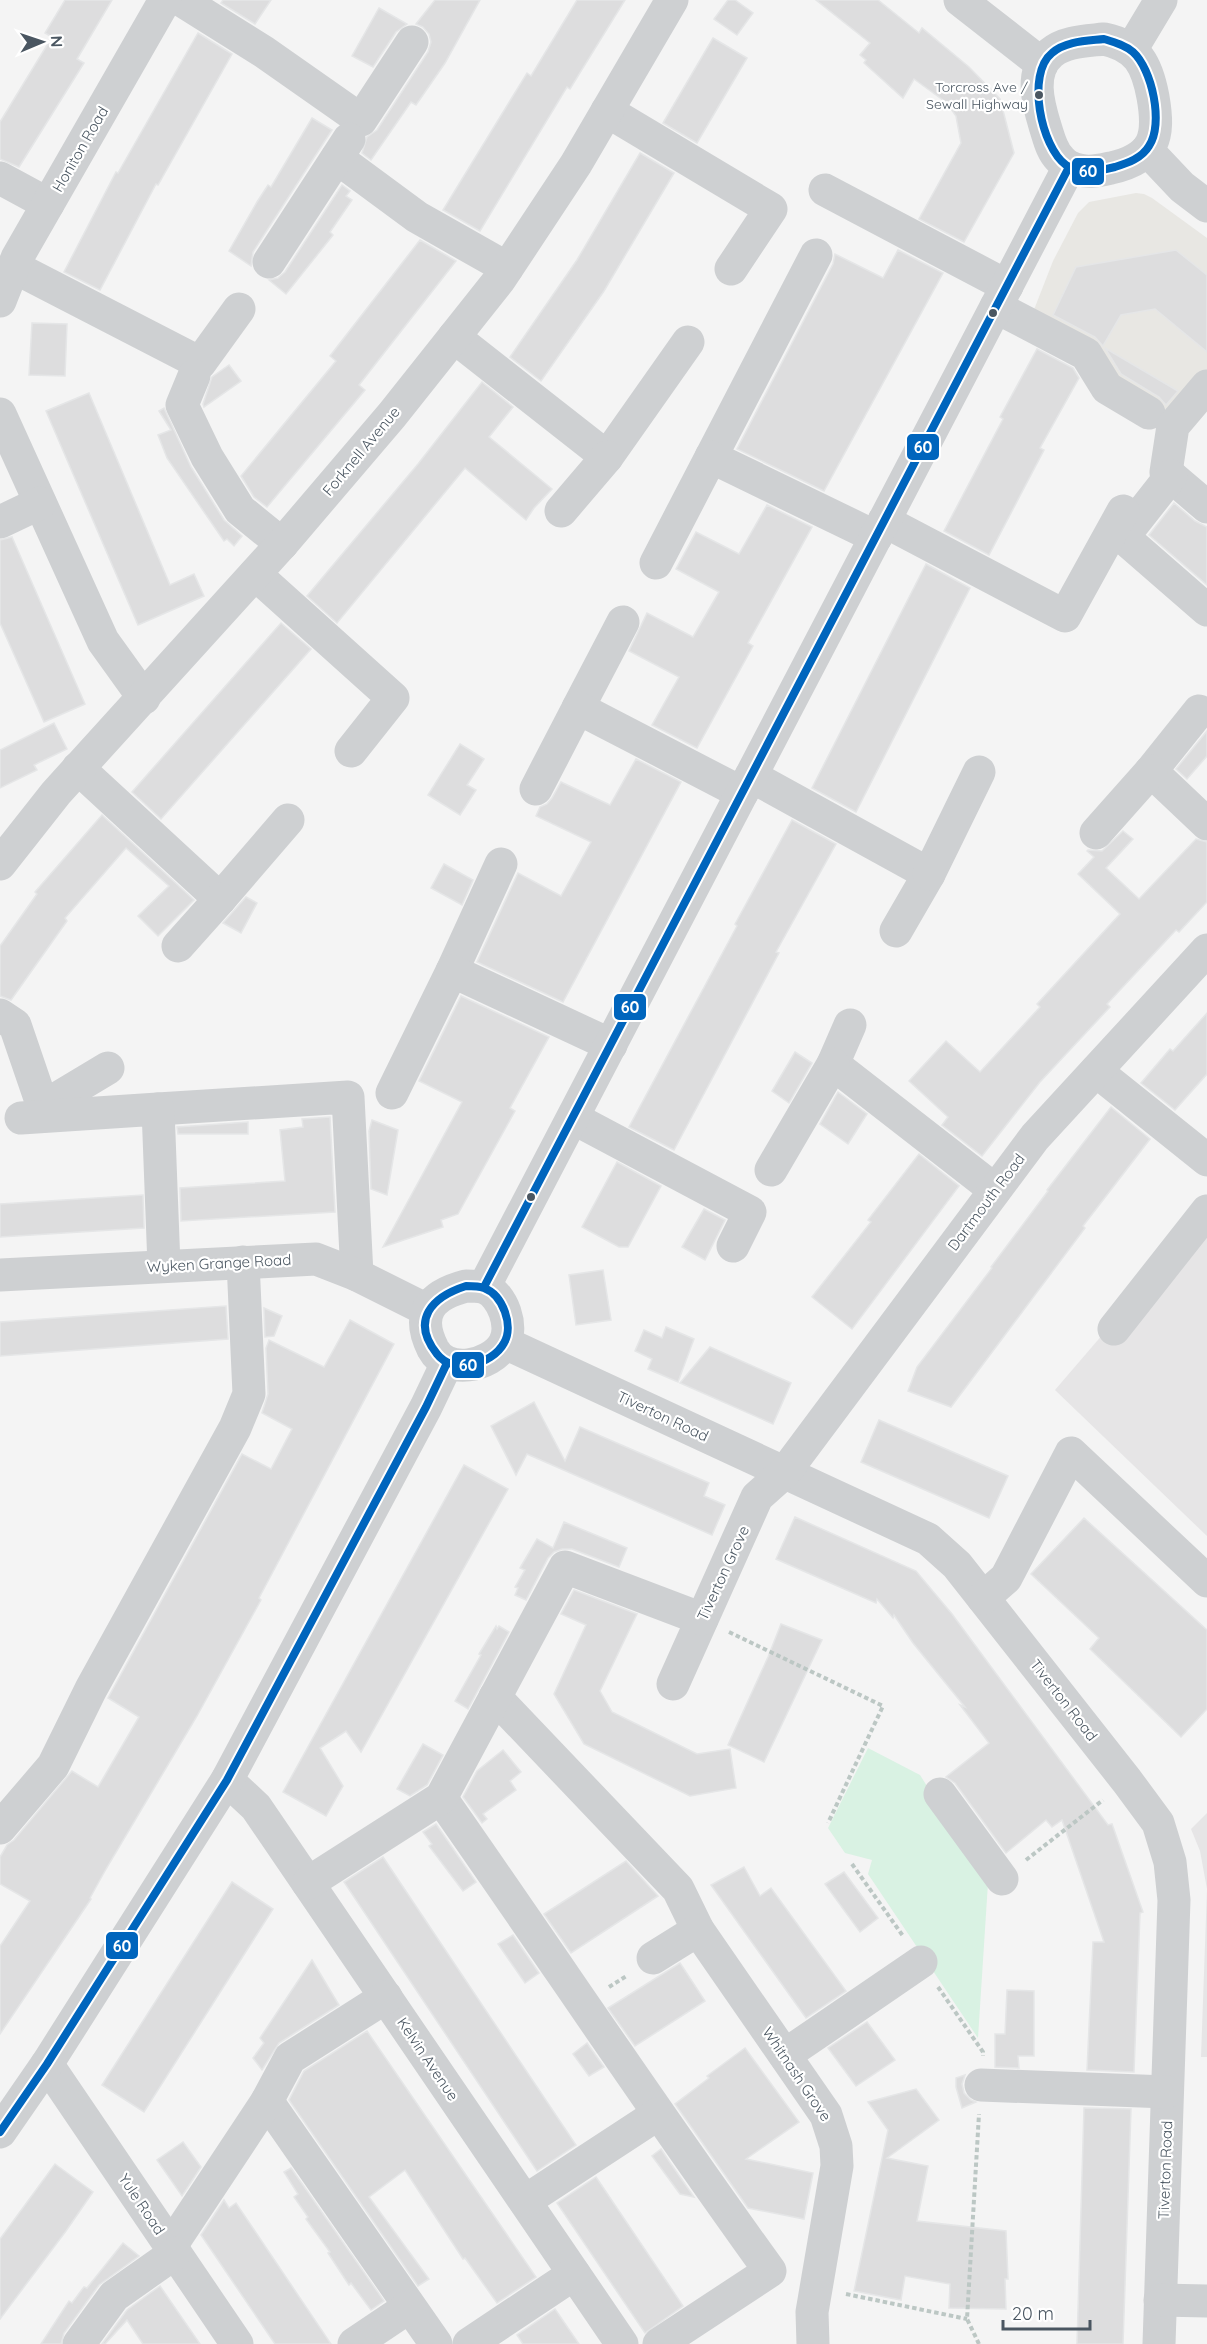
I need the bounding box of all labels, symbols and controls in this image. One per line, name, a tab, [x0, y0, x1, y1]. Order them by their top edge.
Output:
north arrow	[12, 12, 72, 72]
text: N	[47, 35, 67, 48]
place label: Torcross Ave / Sewall Highway	[926, 78, 1029, 113]
marker: Torcross Ave / Sewall Highway	[1033, 89, 1045, 101]
street label: Honiton Road	[48, 103, 112, 195]
line badge: 60	[1071, 157, 1105, 186]
text: 60	[1079, 161, 1098, 181]
unlabelled marker	[987, 307, 999, 319]
street label: Forknell Avenue	[318, 403, 404, 499]
line badge: 60	[906, 433, 940, 461]
text: 60	[914, 437, 933, 457]
line badge: 60	[613, 993, 647, 1021]
text: 60	[621, 997, 640, 1017]
street label: Dartmouth Road	[943, 1150, 1029, 1254]
unlabelled marker	[525, 1191, 537, 1203]
street label: Wyken Grange Road	[146, 1250, 292, 1276]
line badge: 60	[451, 1351, 485, 1379]
text: 60	[459, 1355, 478, 1375]
street label: Tiverton Road	[614, 1387, 712, 1445]
street label: Tiverton Grove	[693, 1523, 753, 1623]
street label: Tiverton Road	[1026, 1655, 1102, 1745]
line badge: 60	[105, 1931, 139, 1960]
text: 60	[113, 1936, 132, 1956]
street label: Kelvin Avenue	[393, 2014, 463, 2104]
street label: Whitnash Grove	[758, 2023, 836, 2125]
street label: Tiverton Road	[1154, 2120, 1176, 2220]
street label: Yule Road	[115, 2170, 169, 2238]
scale bar	[1003, 2293, 1090, 2331]
text: 20 m	[1012, 2302, 1054, 2325]

